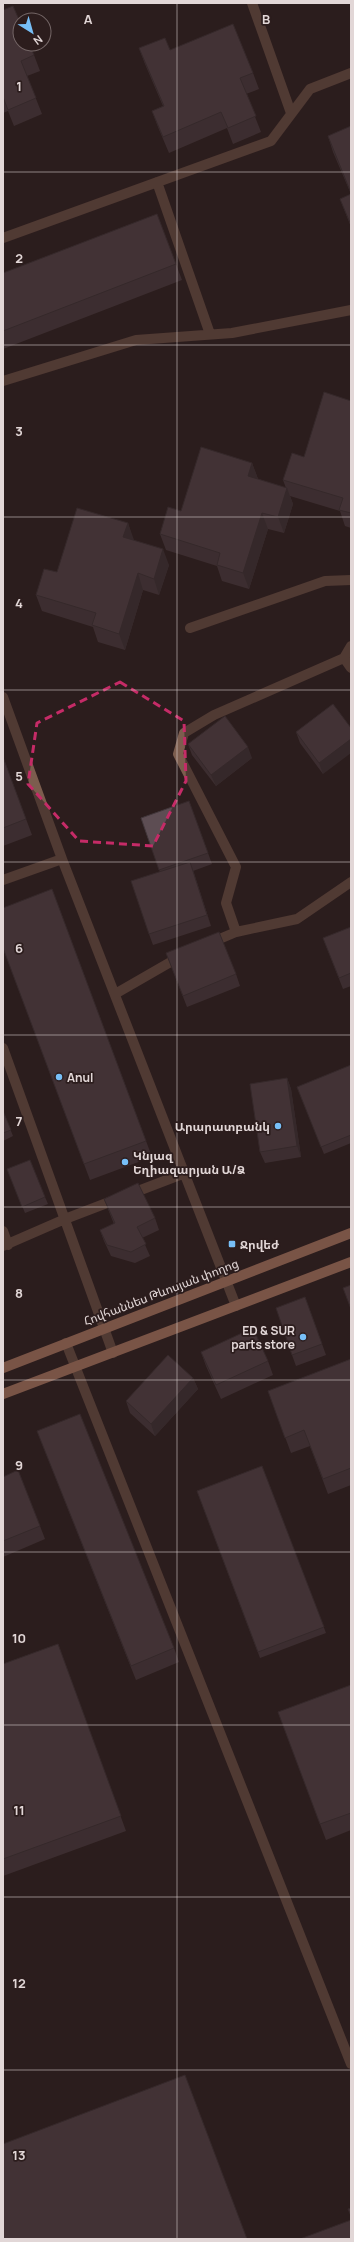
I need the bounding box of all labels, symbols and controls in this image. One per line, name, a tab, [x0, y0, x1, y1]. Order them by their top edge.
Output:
text: A	[84, 10, 93, 28]
text: B	[262, 10, 270, 28]
north arrow	[12, 12, 52, 52]
text: N	[31, 32, 46, 49]
text: 1	[16, 77, 22, 95]
text: 2	[15, 249, 23, 267]
text: 3	[15, 422, 23, 440]
text: 4	[15, 594, 23, 612]
text: 5	[15, 767, 23, 785]
text: 6	[15, 939, 23, 957]
place label: Anul	[67, 1069, 93, 1086]
marker: Anul	[54, 1072, 64, 1082]
text: 7	[16, 1112, 23, 1130]
place label: Արարատբանկ	[175, 1118, 270, 1135]
marker: Արարատբանկ	[273, 1121, 283, 1131]
place label: Կնյազ Եղիազարյան Ա/Ձ	[133, 1147, 245, 1178]
marker: Կնյազ Եղիազարյան Ա/Ձ	[120, 1157, 130, 1167]
place label: Ջրվեժ	[240, 1236, 280, 1253]
marker: Ջրվեժ	[227, 1239, 237, 1249]
street label: Հովհաննես Թևոսյան փողոց	[81, 1255, 241, 1329]
text: 8	[15, 1284, 23, 1302]
place label: ED & SUR parts store	[231, 1322, 295, 1353]
marker: ED & SUR parts store	[298, 1332, 308, 1342]
text: 9	[15, 1456, 23, 1474]
text: 10	[12, 1629, 26, 1647]
text: 11	[13, 1801, 25, 1819]
text: 12	[12, 1974, 26, 1992]
text: 13	[12, 2146, 26, 2164]

